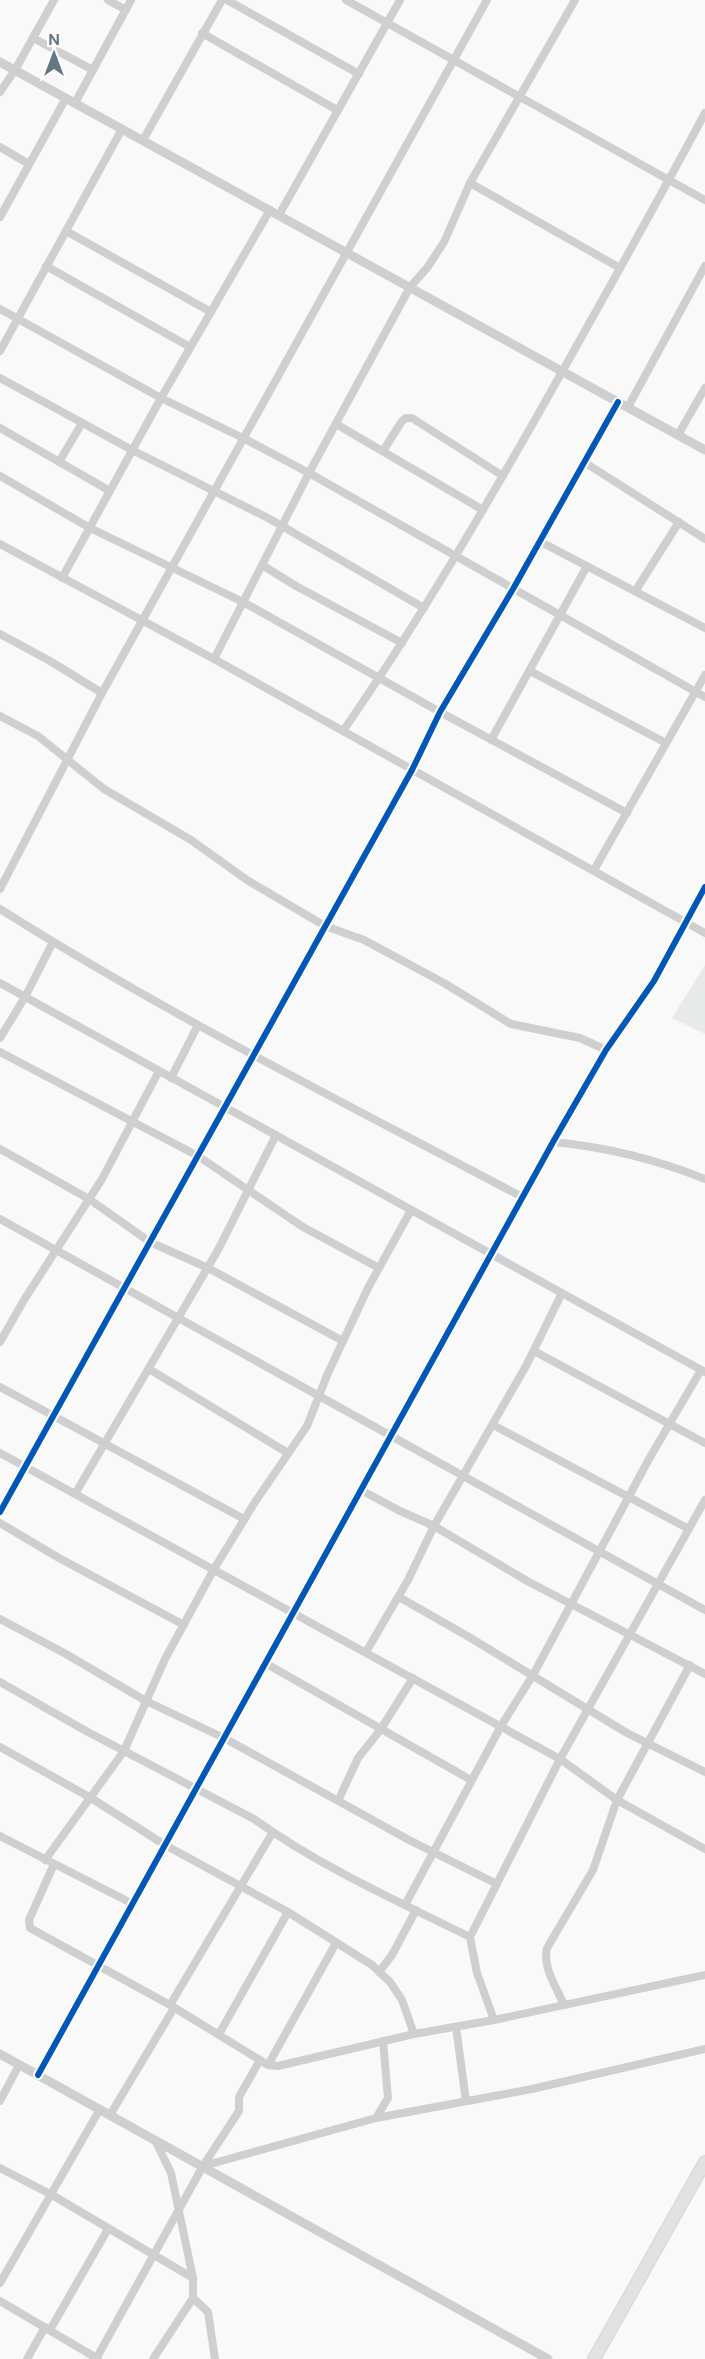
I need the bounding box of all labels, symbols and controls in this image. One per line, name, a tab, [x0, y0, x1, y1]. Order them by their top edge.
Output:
north arrow	[24, 24, 84, 84]
text: N	[48, 29, 60, 50]

